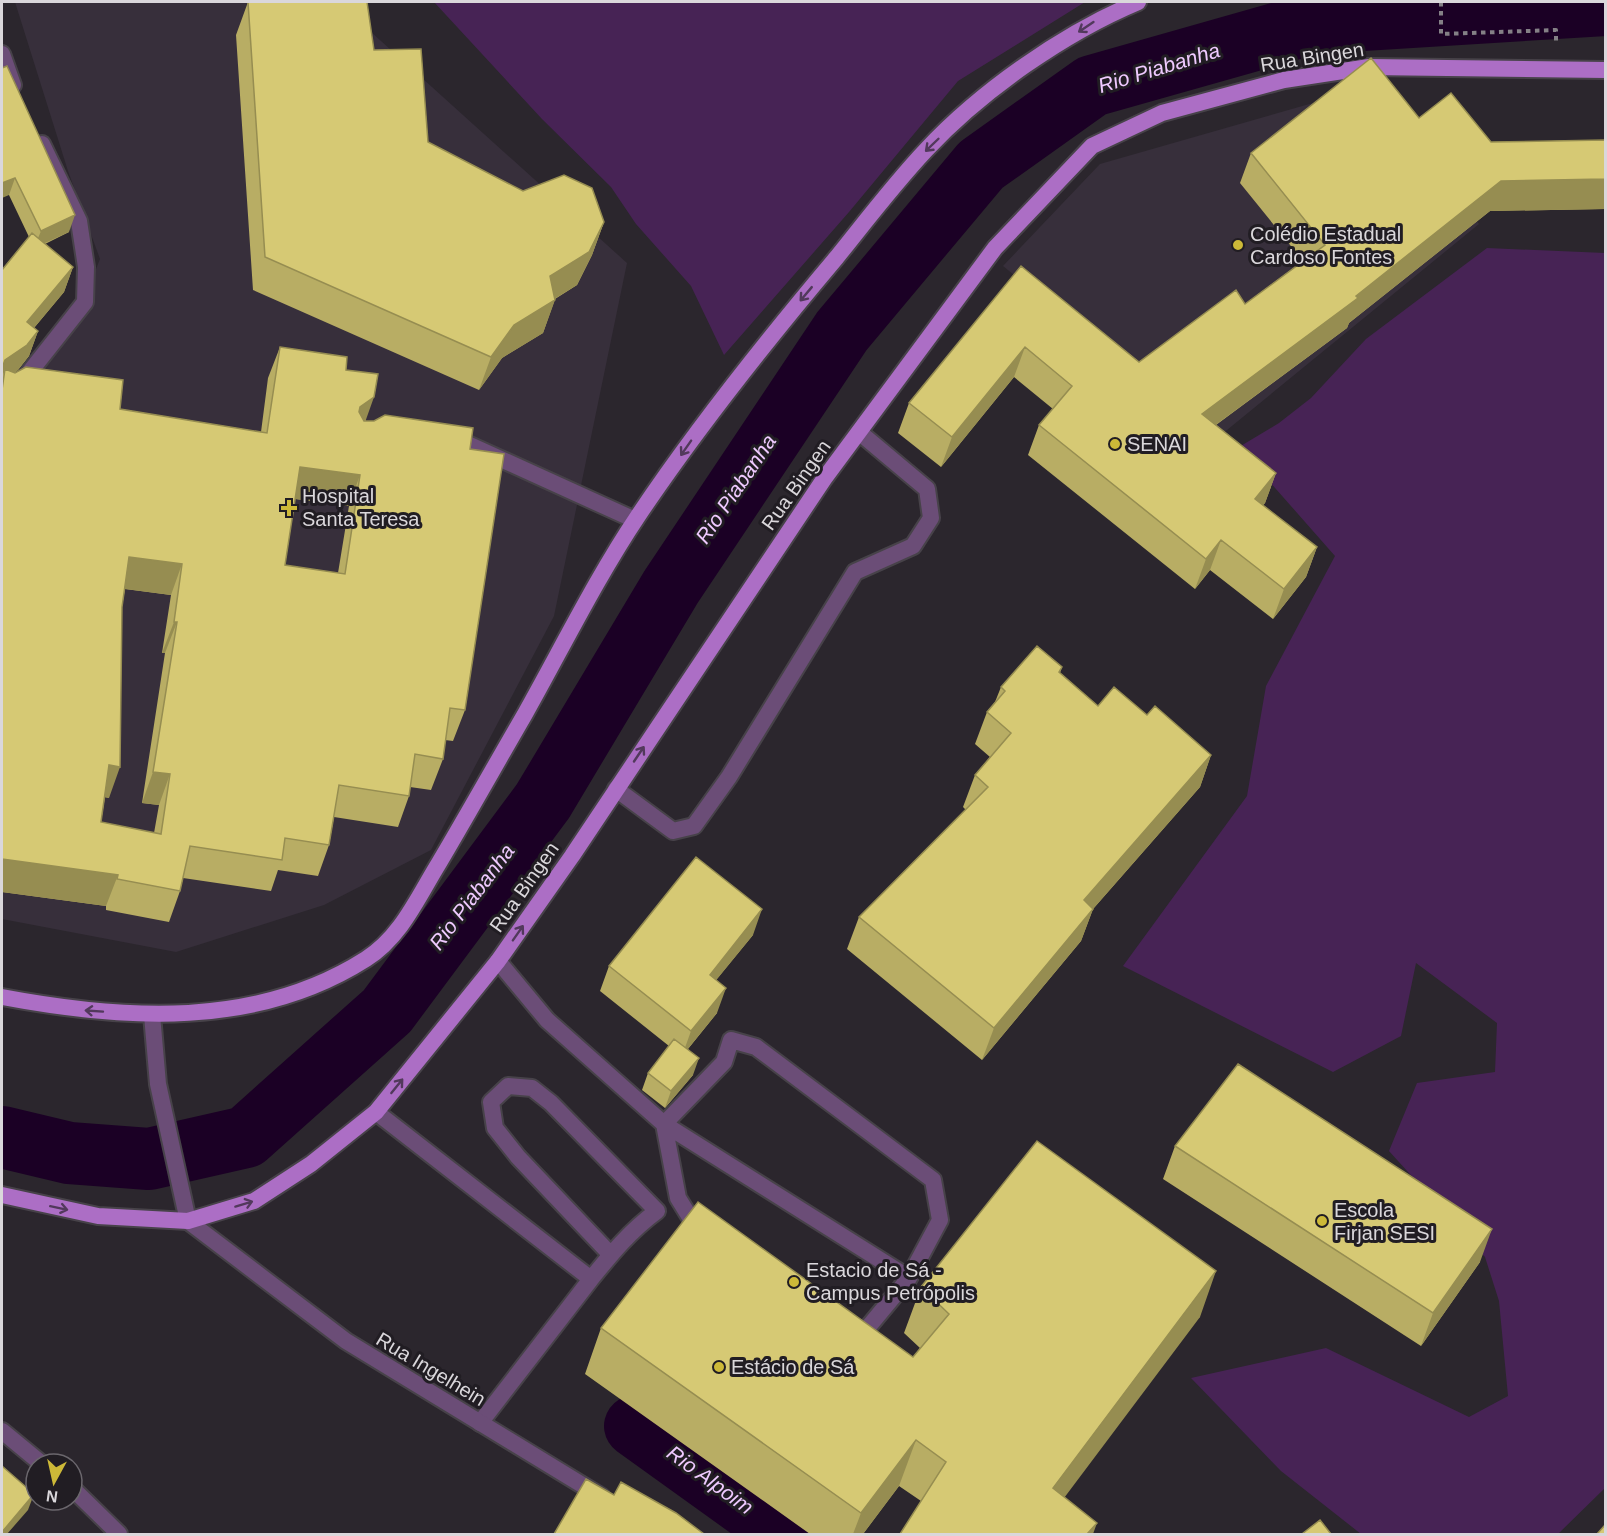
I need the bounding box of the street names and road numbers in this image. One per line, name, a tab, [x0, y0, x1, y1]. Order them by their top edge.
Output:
street label: Rua Bingen	[1259, 38, 1365, 76]
street label: Rua Bingen	[757, 436, 835, 534]
street label: Rua Bingen	[485, 838, 563, 936]
street label: Rua Ingelhein	[372, 1328, 490, 1410]

